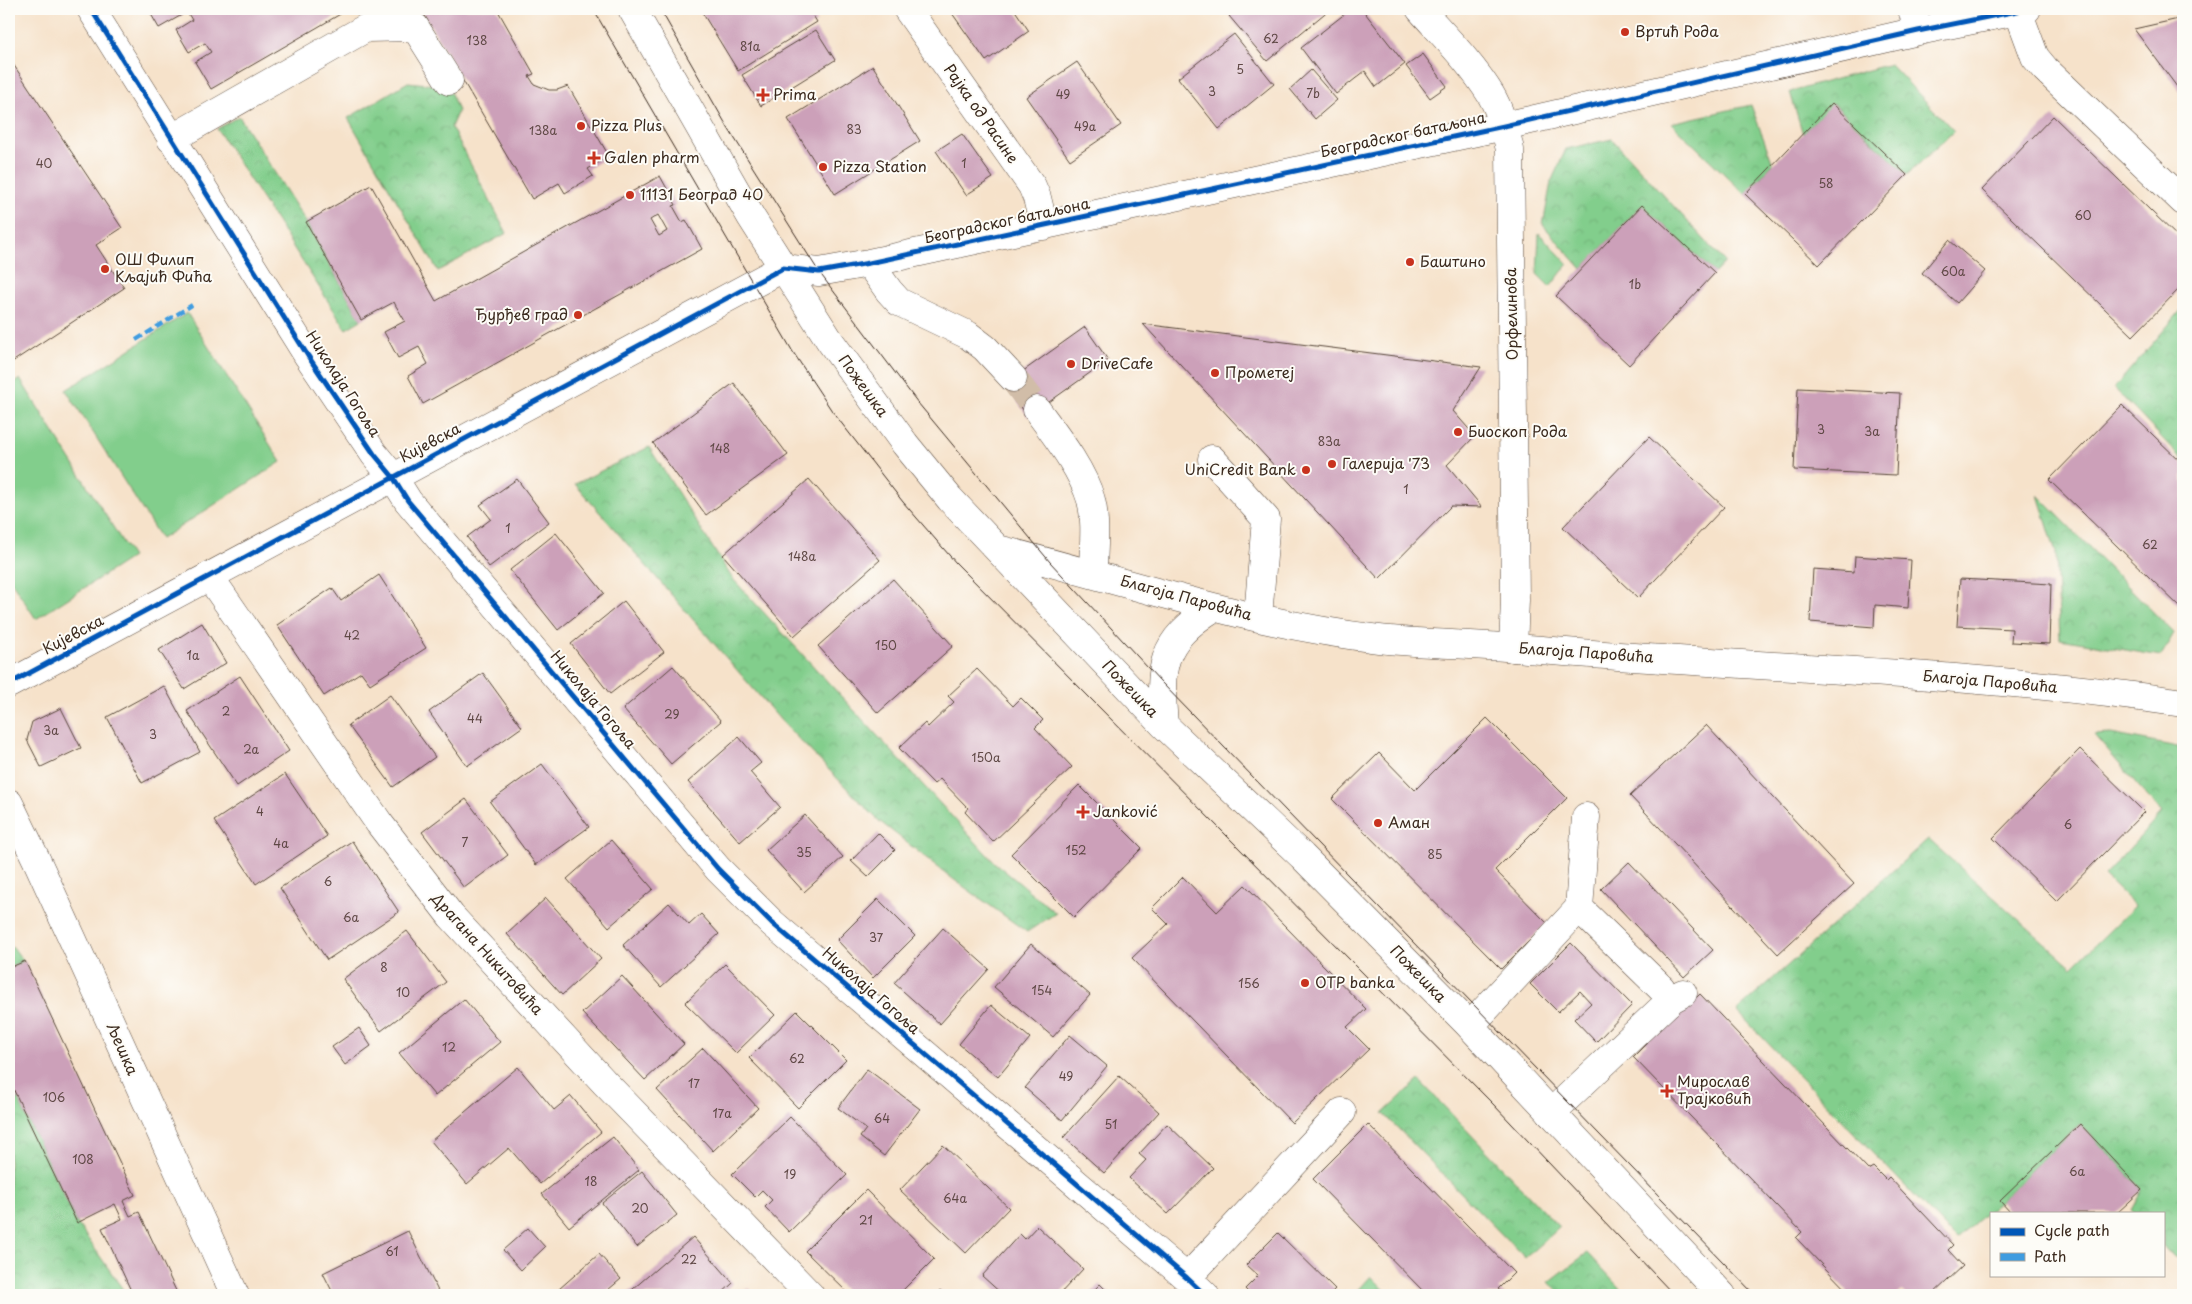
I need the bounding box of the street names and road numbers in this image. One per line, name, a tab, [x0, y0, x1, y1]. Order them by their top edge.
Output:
street label: Рајка од Расине	[939, 59, 1025, 168]
street label: Београдског батаљона	[1318, 105, 1488, 162]
street label: Београдског батаљона	[922, 191, 1092, 248]
street label: Орфелинова	[1498, 267, 1523, 360]
street label: Николаја Гогоља	[301, 325, 388, 442]
street label: Пожешка	[834, 349, 895, 422]
street label: Кијевска	[394, 416, 465, 467]
street label: Благоја Паровића	[1118, 568, 1255, 625]
street label: Кијевска	[37, 608, 108, 659]
street label: Благоја Паровића	[1518, 635, 1655, 668]
street label: Николаја Гогоља	[546, 645, 643, 754]
street label: Пожешка	[1098, 654, 1165, 722]
street label: Благоја Паровића	[1922, 663, 2059, 698]
street label: Драгана Никитовића	[426, 886, 550, 1020]
street label: Пожешка	[1386, 939, 1453, 1007]
street label: Николаја Гогоља	[818, 941, 926, 1039]
street label: Љешка	[102, 1018, 145, 1079]

